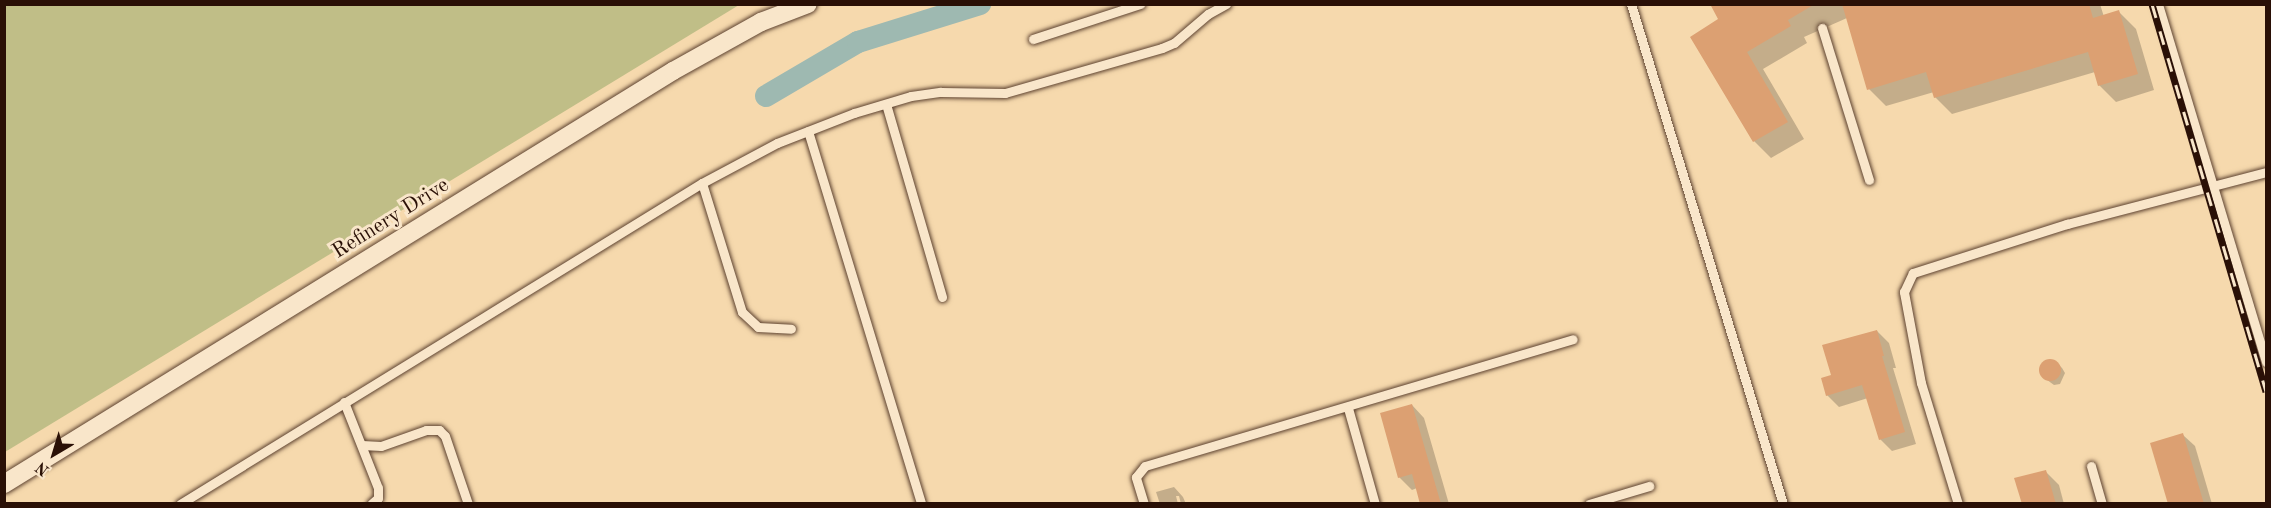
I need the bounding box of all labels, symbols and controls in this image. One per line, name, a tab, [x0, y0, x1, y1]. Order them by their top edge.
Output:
street label: Refinery Drive	[328, 173, 454, 265]
north arrow	[24, 424, 84, 484]
text: N	[33, 458, 53, 478]

